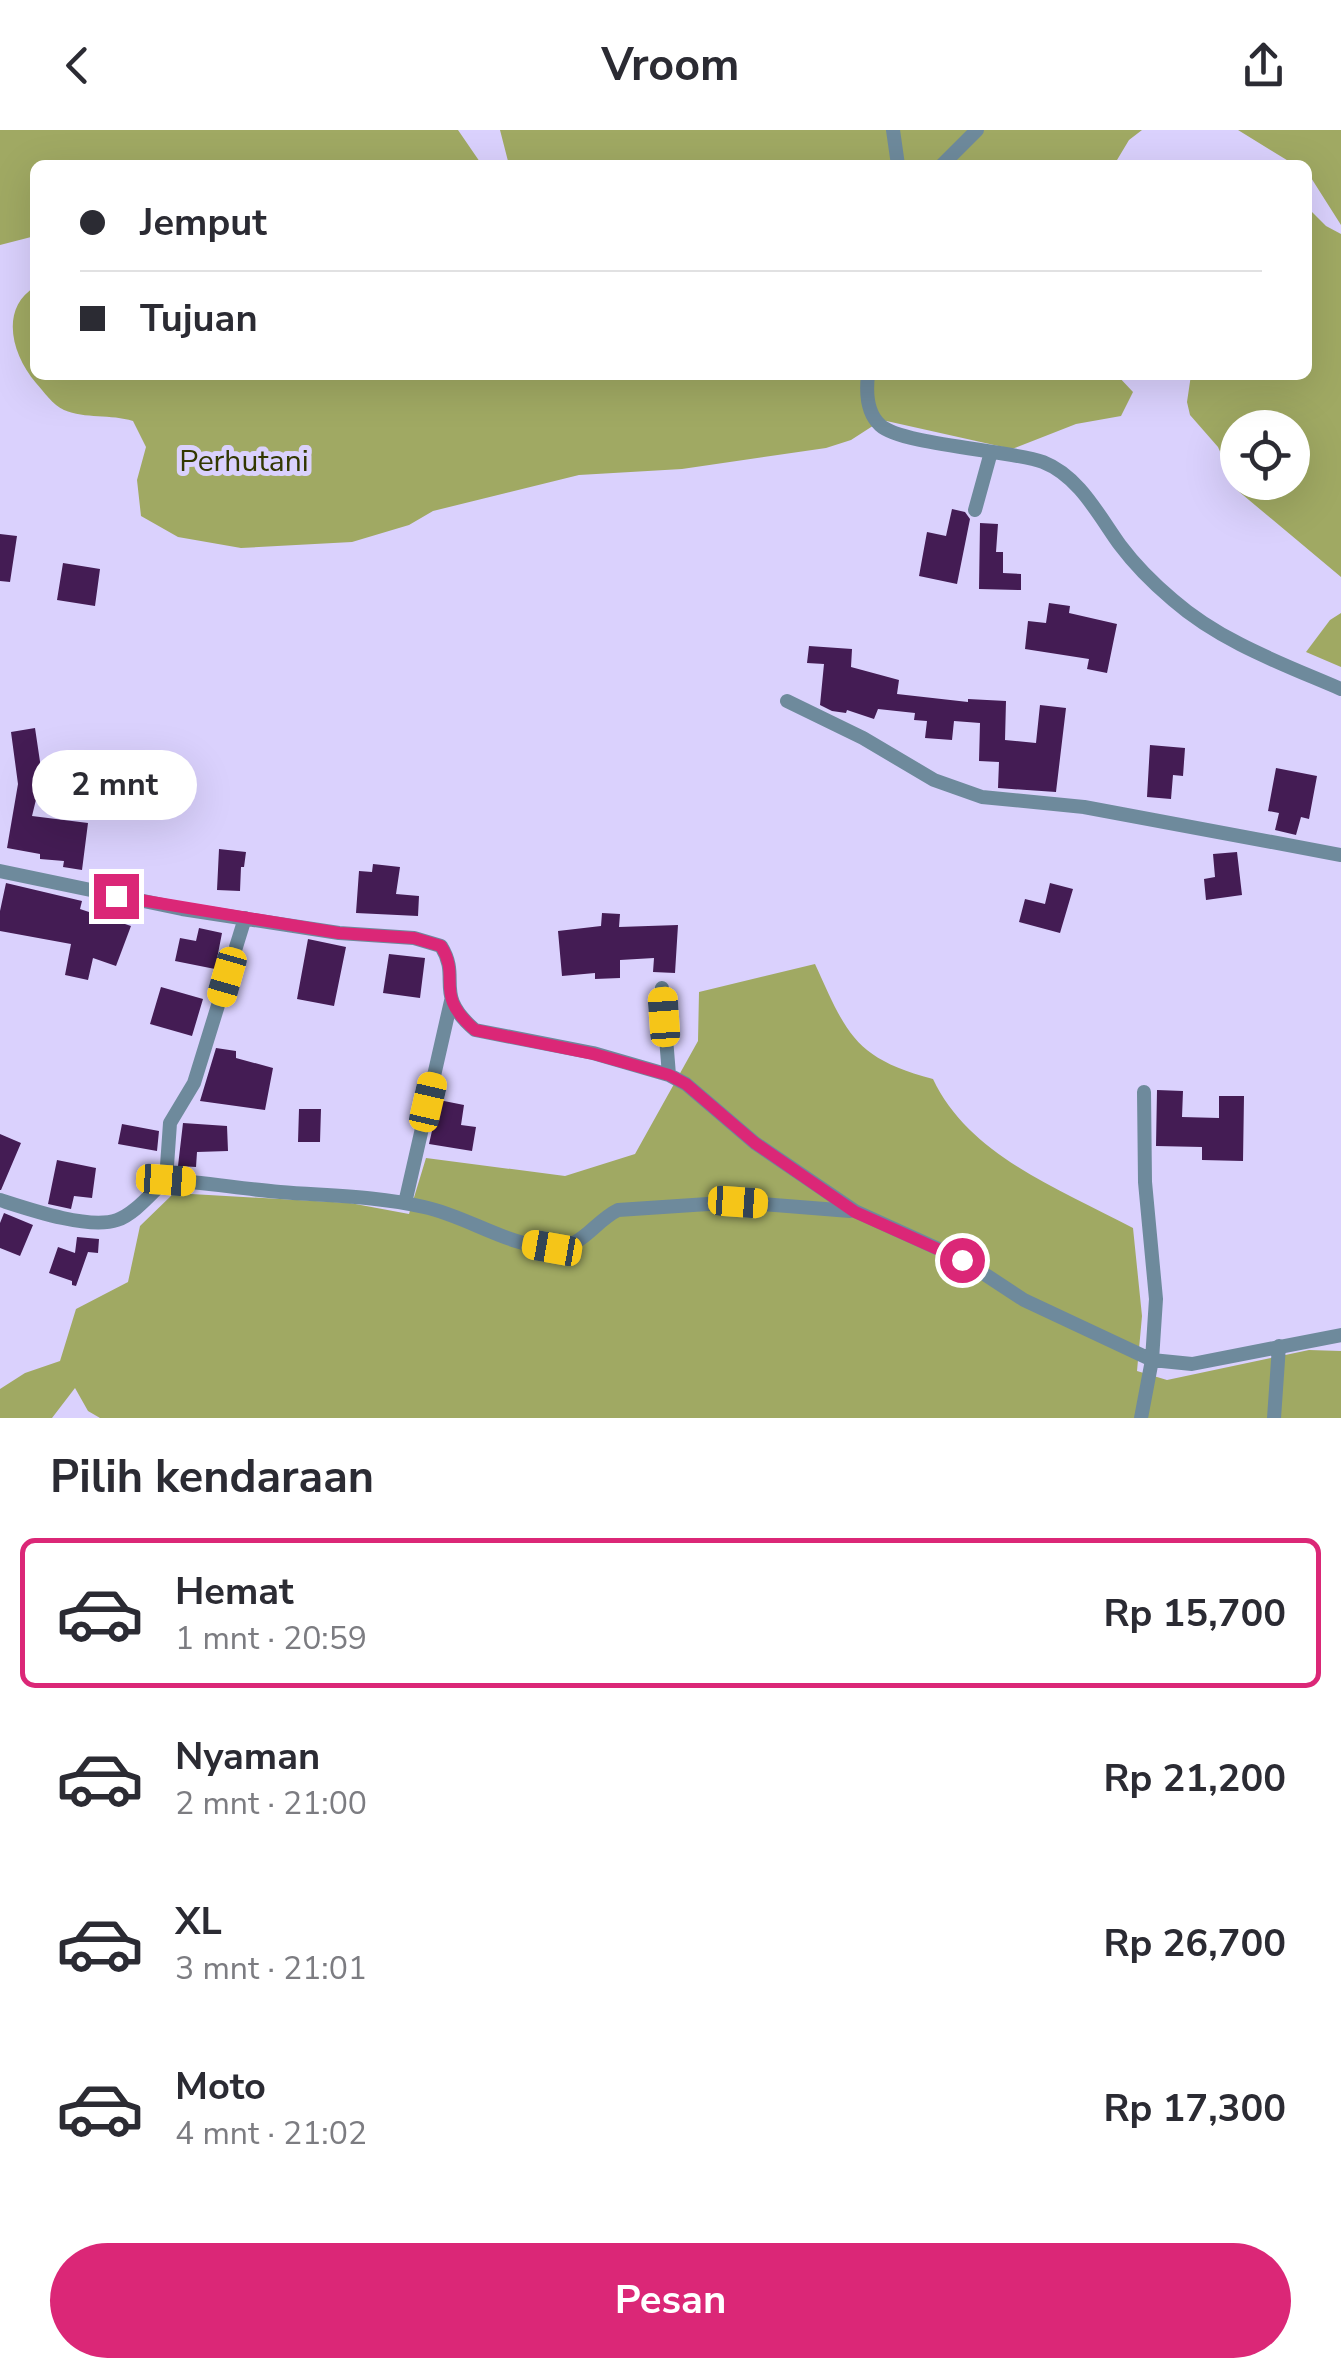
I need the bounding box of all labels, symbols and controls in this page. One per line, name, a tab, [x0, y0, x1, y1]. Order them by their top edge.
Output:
text: Vroom	[601, 35, 740, 96]
icon: back	[50, 38, 105, 93]
icon: share	[1236, 38, 1291, 93]
text: Jemput	[140, 197, 267, 248]
text: Tujuan	[140, 293, 258, 344]
map controls	[1220, 410, 1310, 500]
button: locate	[1220, 410, 1310, 500]
park label: Perhutani	[179, 441, 309, 482]
callout: 2 mnt	[34, 751, 198, 821]
text: 2 mnt	[71, 763, 158, 806]
route end	[94, 874, 139, 919]
car	[204, 944, 250, 1010]
car	[647, 986, 681, 1048]
car	[407, 1069, 449, 1135]
car	[135, 1163, 197, 1197]
car	[707, 1185, 769, 1219]
car	[520, 1228, 584, 1268]
route start	[940, 1238, 985, 1283]
text: Pilih kendaraan	[50, 1447, 374, 1508]
text: Hemat	[175, 1566, 294, 1617]
icon: car	[55, 1568, 145, 1658]
text: Rp 15,700	[1103, 1588, 1286, 1639]
text: 1 mnt · 20:59	[175, 1617, 367, 1660]
text: Nyaman	[175, 1731, 320, 1782]
icon: car	[55, 1733, 145, 1823]
text: Rp 21,200	[1103, 1753, 1286, 1804]
text: 2 mnt · 21:00	[175, 1782, 367, 1825]
text: XL	[175, 1896, 222, 1947]
icon: car	[55, 1898, 145, 1988]
text: Rp 26,700	[1103, 1918, 1286, 1969]
text: 3 mnt · 21:01	[175, 1947, 367, 1990]
text: Moto	[175, 2061, 266, 2112]
icon: car	[55, 2063, 145, 2153]
text: Rp 17,300	[1103, 2083, 1286, 2134]
text: 4 mnt · 21:02	[175, 2112, 367, 2155]
button: Pesan	[50, 2243, 1291, 2358]

